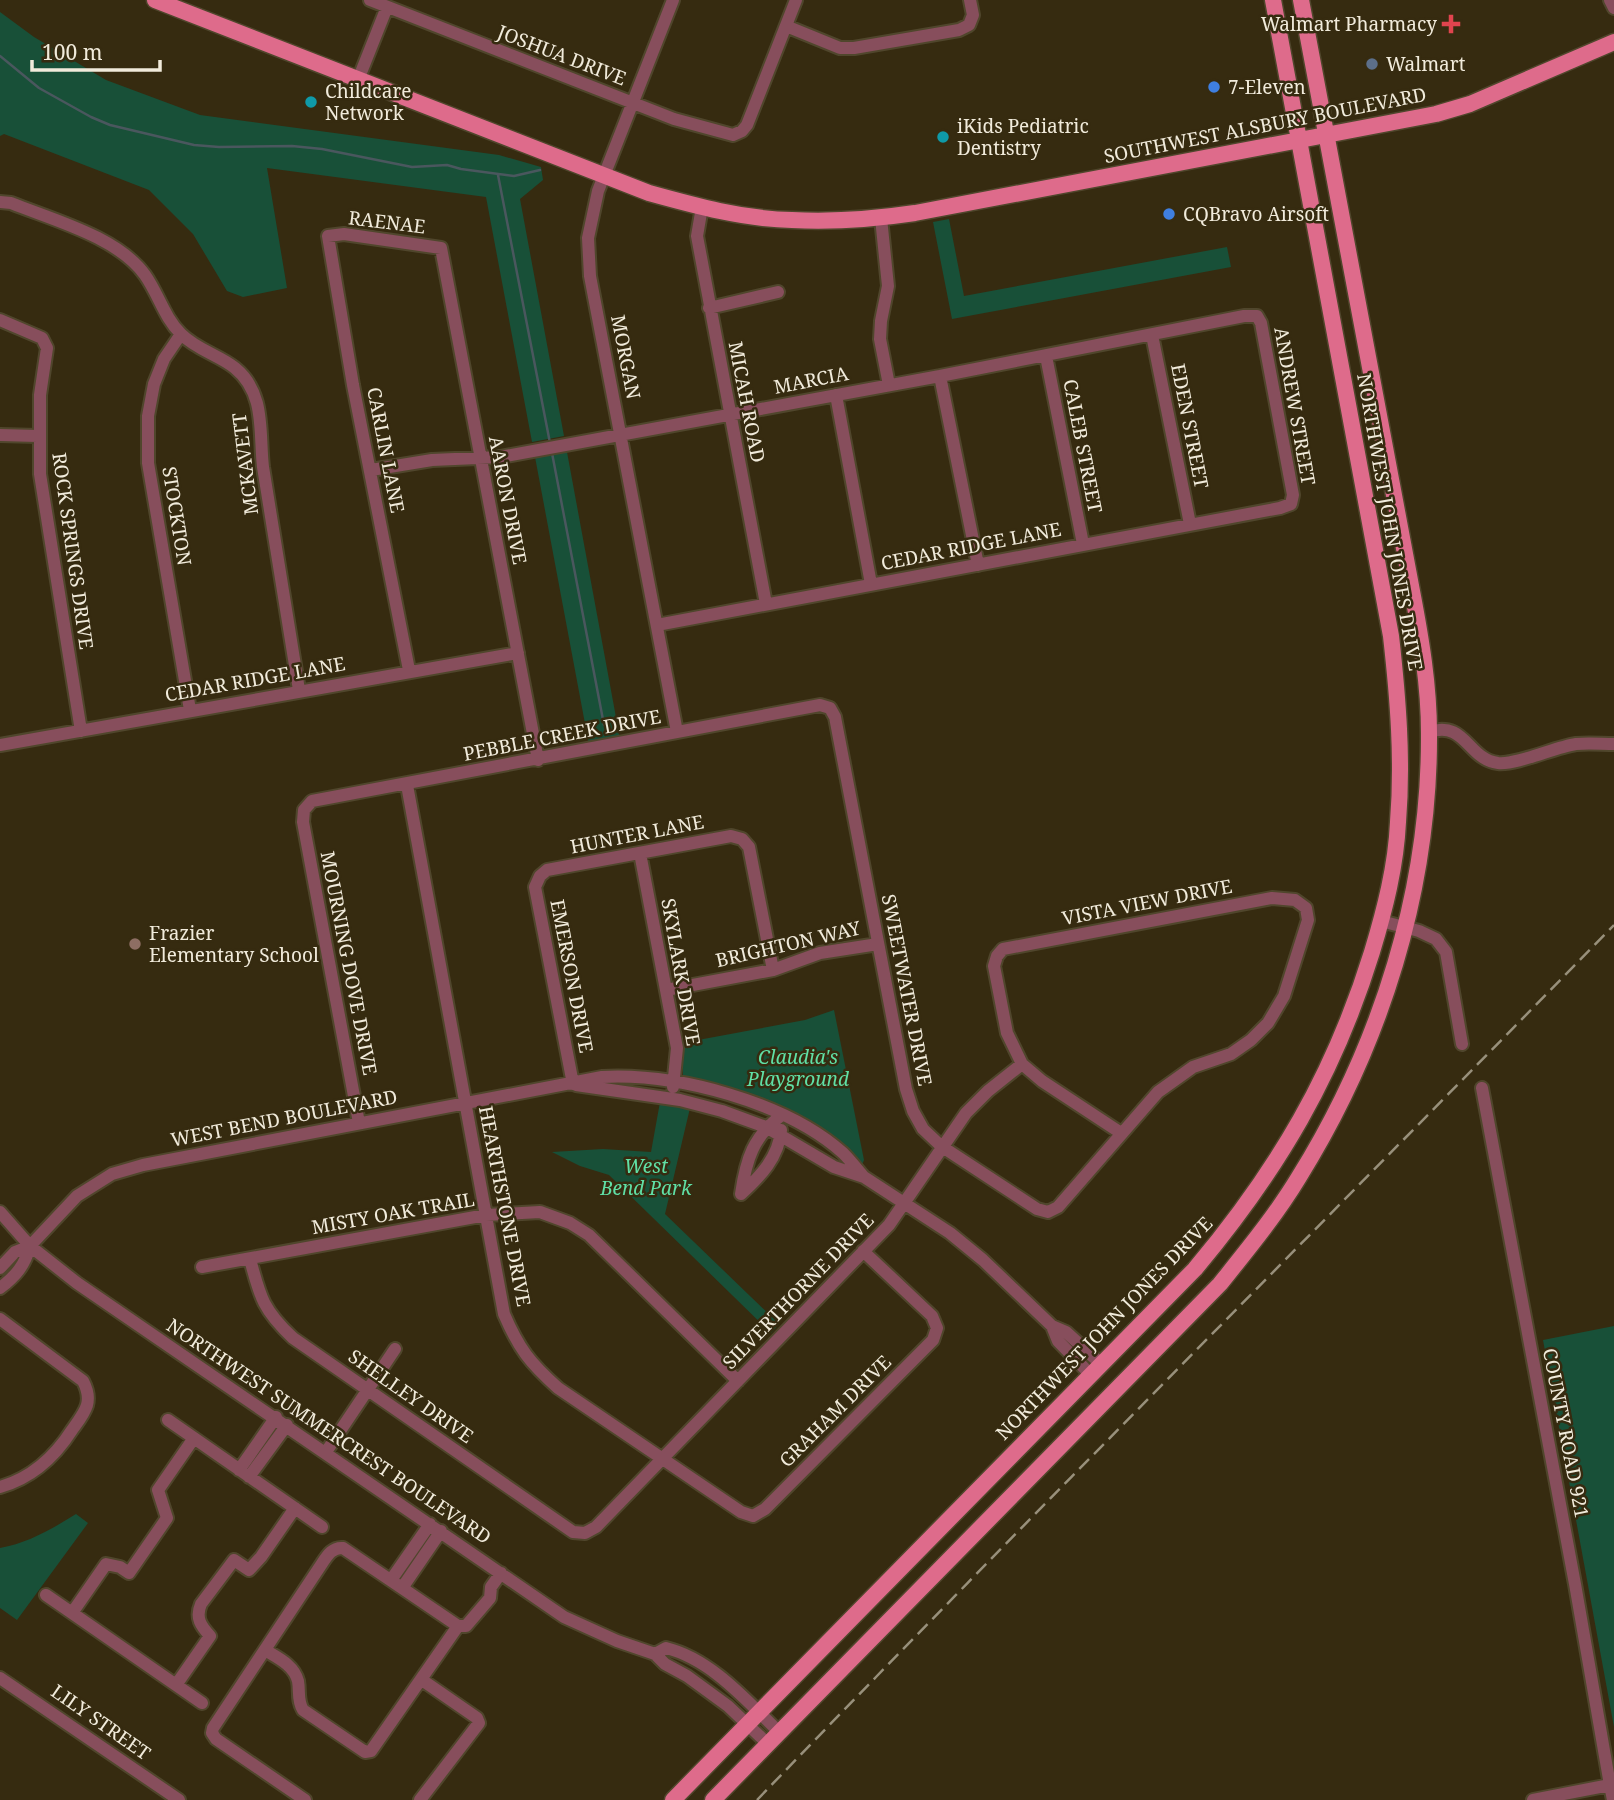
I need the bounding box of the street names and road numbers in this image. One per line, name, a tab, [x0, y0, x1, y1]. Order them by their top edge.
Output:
street label: JOSHUA DRIVE	[493, 18, 630, 92]
street label: SOUTHWEST ALSBURY BOULEVARD	[1102, 81, 1428, 169]
street label: RAENAE	[347, 204, 427, 240]
street label: MORGAN	[605, 313, 647, 401]
street label: ANDREW STREET	[1268, 325, 1322, 487]
street label: MICAH ROAD	[723, 339, 771, 465]
street label: MARCIA	[772, 360, 851, 400]
street label: EDEN STREET	[1165, 362, 1215, 491]
street label: NORTHWEST JOHN JONES DRIVE	[1351, 371, 1429, 673]
street label: CALEB STREET	[1057, 377, 1109, 515]
street label: CARLIN LANE	[361, 385, 411, 515]
street label: MCKAVETT	[226, 411, 264, 517]
street label: AARON DRIVE	[483, 434, 533, 567]
street label: ROCK SPRINGS DRIVE	[46, 451, 100, 651]
street label: STOCKTON	[156, 465, 198, 567]
street label: CEDAR RIDGE LANE	[879, 516, 1063, 576]
street label: CEDAR RIDGE LANE	[163, 650, 347, 708]
street label: PEBBLE CREEK DRIVE	[461, 703, 663, 767]
street label: HUNTER LANE	[568, 808, 706, 860]
street label: MOURNING DOVE DRIVE	[315, 849, 383, 1077]
street label: VISTA VIEW DRIVE	[1060, 873, 1234, 931]
street label: SWEETWATER DRIVE	[876, 892, 938, 1088]
street label: SKYLARK DRIVE	[655, 896, 707, 1048]
street label: EMERSON DRIVE	[544, 897, 600, 1055]
street label: BRIGHTON WAY	[713, 915, 863, 973]
street label: WEST BEND BOULEVARD	[169, 1083, 399, 1153]
street label: HEARTHSTONE DRIVE	[473, 1104, 537, 1309]
street label: MISTY OAK TRAIL	[310, 1186, 477, 1240]
street label: SILVERTHORNE DRIVE	[717, 1207, 880, 1375]
street label: NORTHWEST JOHN JONES DRIVE	[990, 1210, 1218, 1445]
street label: NORTHWEST SUMMERCREST BOULEVARD	[162, 1312, 496, 1550]
street label: SHELLEY DRIVE	[343, 1343, 479, 1449]
street label: COUNTY ROAD 921	[1537, 1346, 1595, 1520]
street label: GRAHAM DRIVE	[773, 1349, 897, 1473]
street label: LILY STREET	[46, 1678, 156, 1766]

